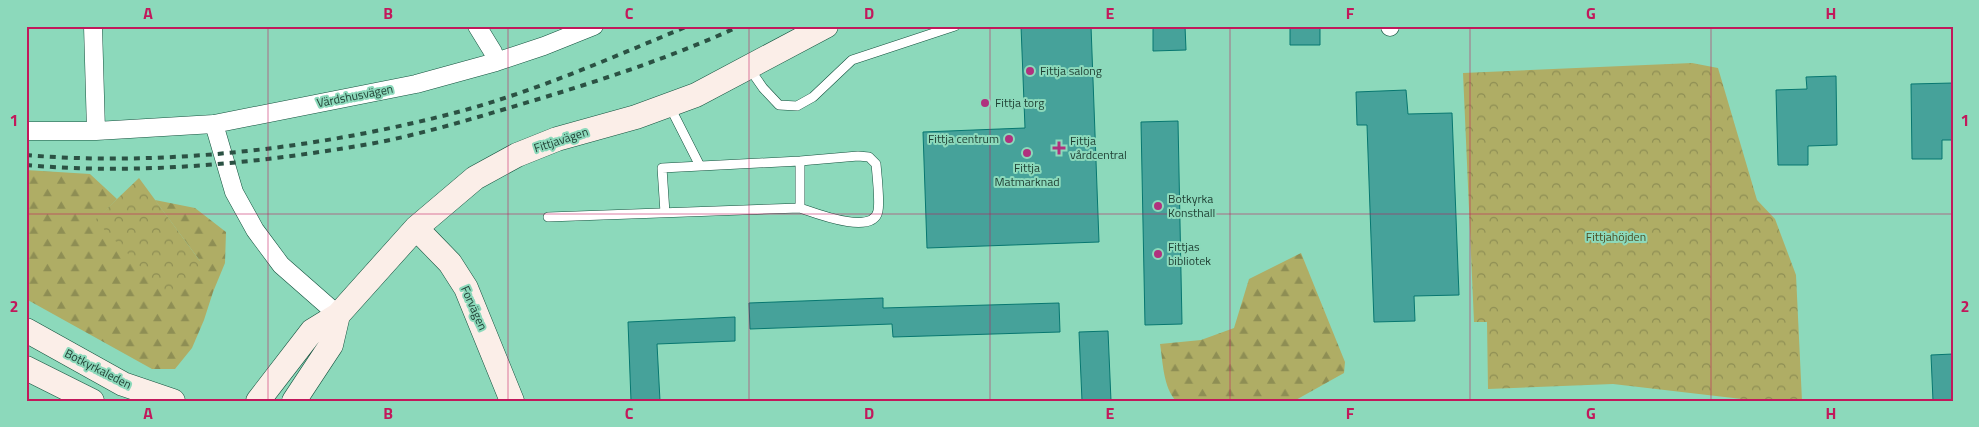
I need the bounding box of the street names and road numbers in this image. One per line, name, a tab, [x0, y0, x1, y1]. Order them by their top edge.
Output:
street label: Värdshusvägen	[315, 79, 395, 112]
street label: Fittjavägen	[531, 122, 591, 157]
street label: Forvägen	[456, 282, 493, 333]
street label: Botkyrkaleden	[61, 344, 135, 394]

